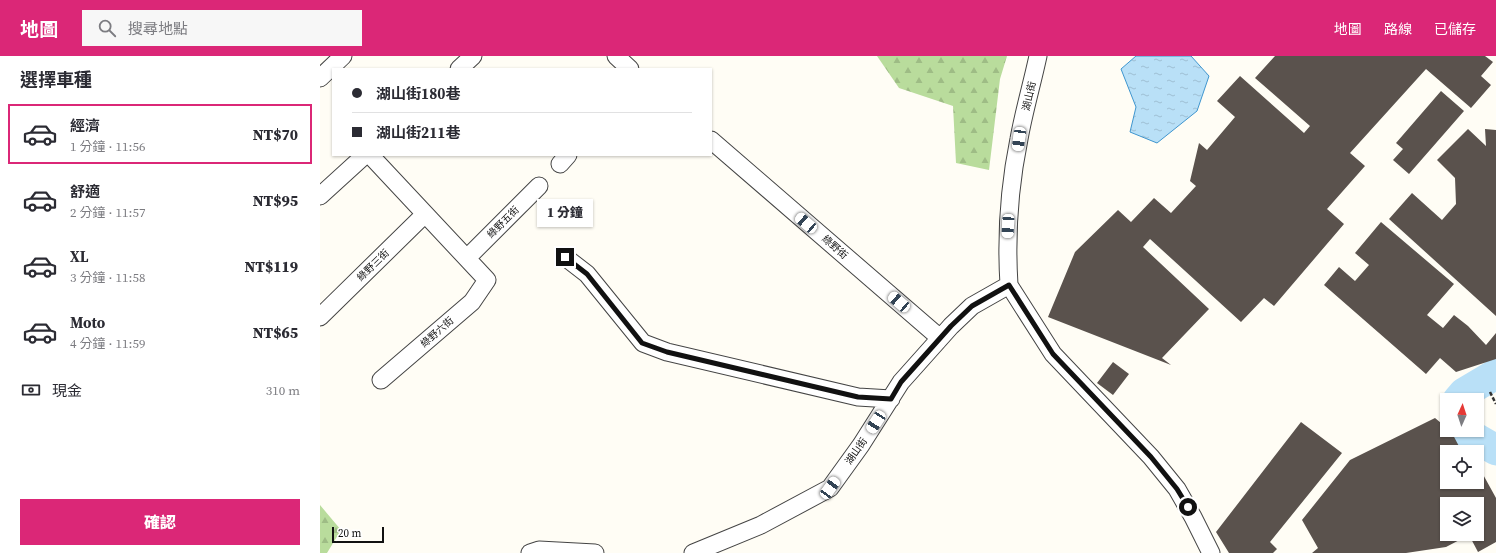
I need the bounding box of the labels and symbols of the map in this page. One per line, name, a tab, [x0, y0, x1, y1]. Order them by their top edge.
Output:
street label: 湖山街	[1019, 80, 1039, 112]
car	[1011, 126, 1027, 152]
callout: 1 分鐘	[537, 199, 593, 227]
street label: 綠野五街	[484, 203, 522, 241]
car	[793, 211, 819, 235]
car	[1001, 214, 1015, 238]
street label: 綠野街	[819, 232, 851, 262]
street label: 綠野三街	[354, 246, 392, 284]
route end	[556, 248, 574, 266]
car	[886, 290, 912, 314]
street label: 綠野六街	[418, 314, 456, 350]
north arrow	[1440, 393, 1484, 437]
car	[864, 409, 888, 435]
street label: 湖山街	[842, 435, 870, 467]
car	[818, 475, 842, 501]
route start	[1179, 498, 1197, 516]
scale bar	[332, 525, 384, 544]

